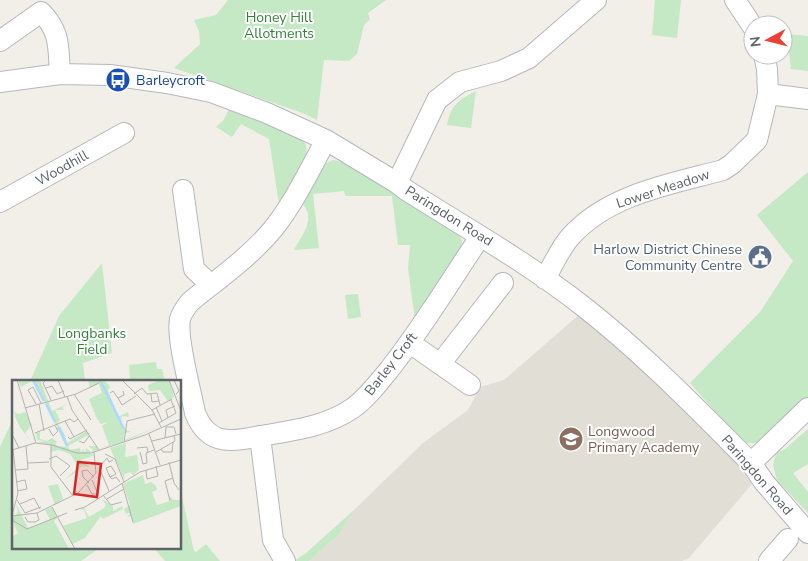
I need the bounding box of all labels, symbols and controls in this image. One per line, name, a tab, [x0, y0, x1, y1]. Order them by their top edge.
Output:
park label: Honey Hill Allotments	[244, 8, 314, 43]
north arrow	[743, 15, 793, 65]
text: N	[746, 35, 766, 48]
bus stop icon: Barleycroft	[105, 67, 131, 93]
place label: Barleycroft	[136, 71, 205, 90]
street label: Woodhill	[32, 145, 93, 190]
street label: Lower Meadow	[614, 165, 712, 213]
street label: Paringdon Road	[401, 181, 497, 251]
place label: Harlow District Chinese Community Centre	[593, 240, 742, 275]
public building icon: Harlow District Chinese Community Centre	[747, 244, 773, 270]
park label: Longbanks Field	[58, 324, 127, 359]
street label: Barley Croft	[360, 328, 422, 400]
inset map	[12, 380, 181, 548]
place label: Longwood Primary Academy	[588, 422, 700, 457]
school or university icon: Longwood Primary Academy	[558, 426, 584, 452]
street label: Paringdon Road	[717, 431, 797, 519]

